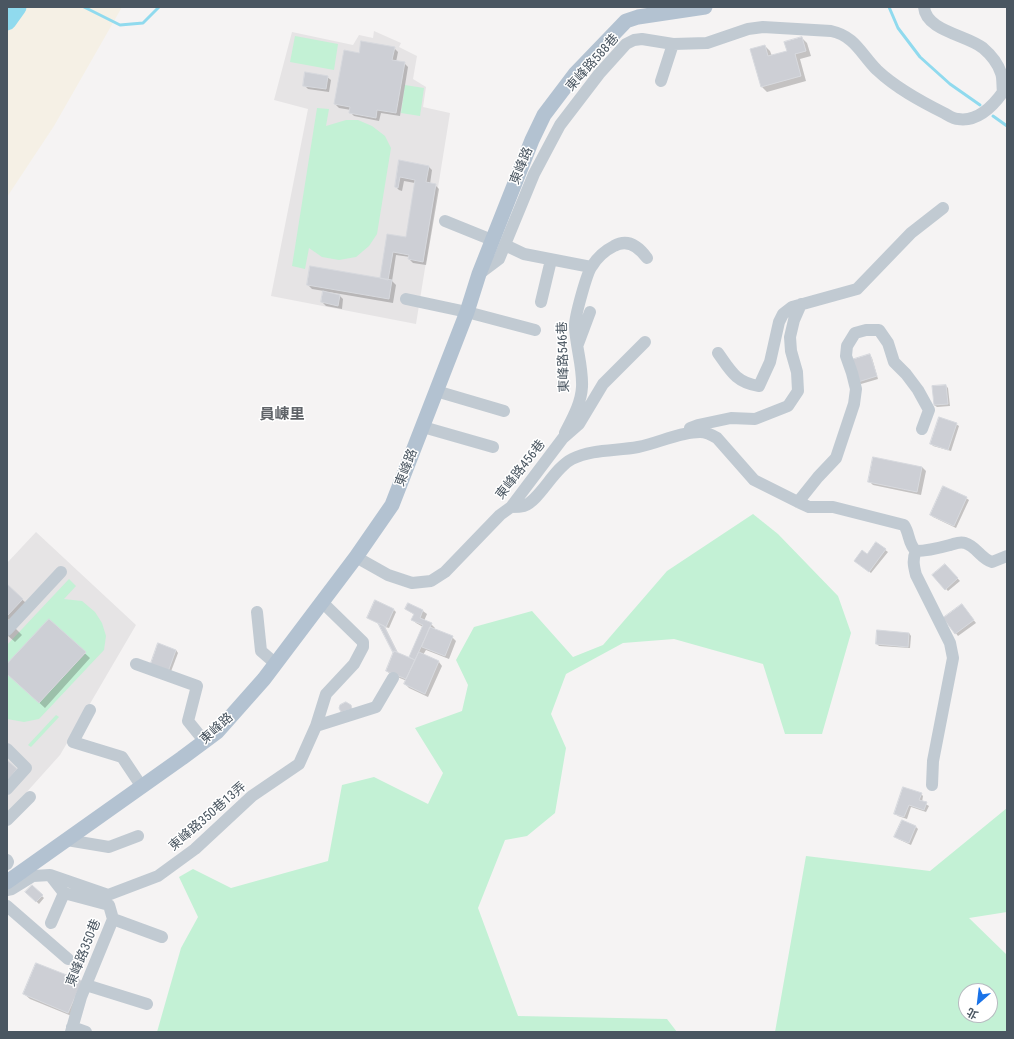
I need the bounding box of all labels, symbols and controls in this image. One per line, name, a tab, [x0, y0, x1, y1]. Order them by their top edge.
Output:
street label: 東峰路588巷	[563, 31, 623, 95]
street label: 東峰路	[507, 145, 537, 187]
street label: 東峰路546巷	[555, 321, 573, 393]
district label: 員崠里	[260, 406, 304, 424]
street label: 東峰路456巷	[493, 437, 549, 503]
street label: 東峰路	[393, 447, 421, 489]
street label: 東峰路	[197, 710, 237, 748]
street label: 東峰路350巷13弄	[166, 779, 250, 855]
street label: 東峰路350巷	[63, 917, 105, 989]
north arrow	[958, 983, 998, 1023]
text: 北	[965, 1005, 981, 1021]

